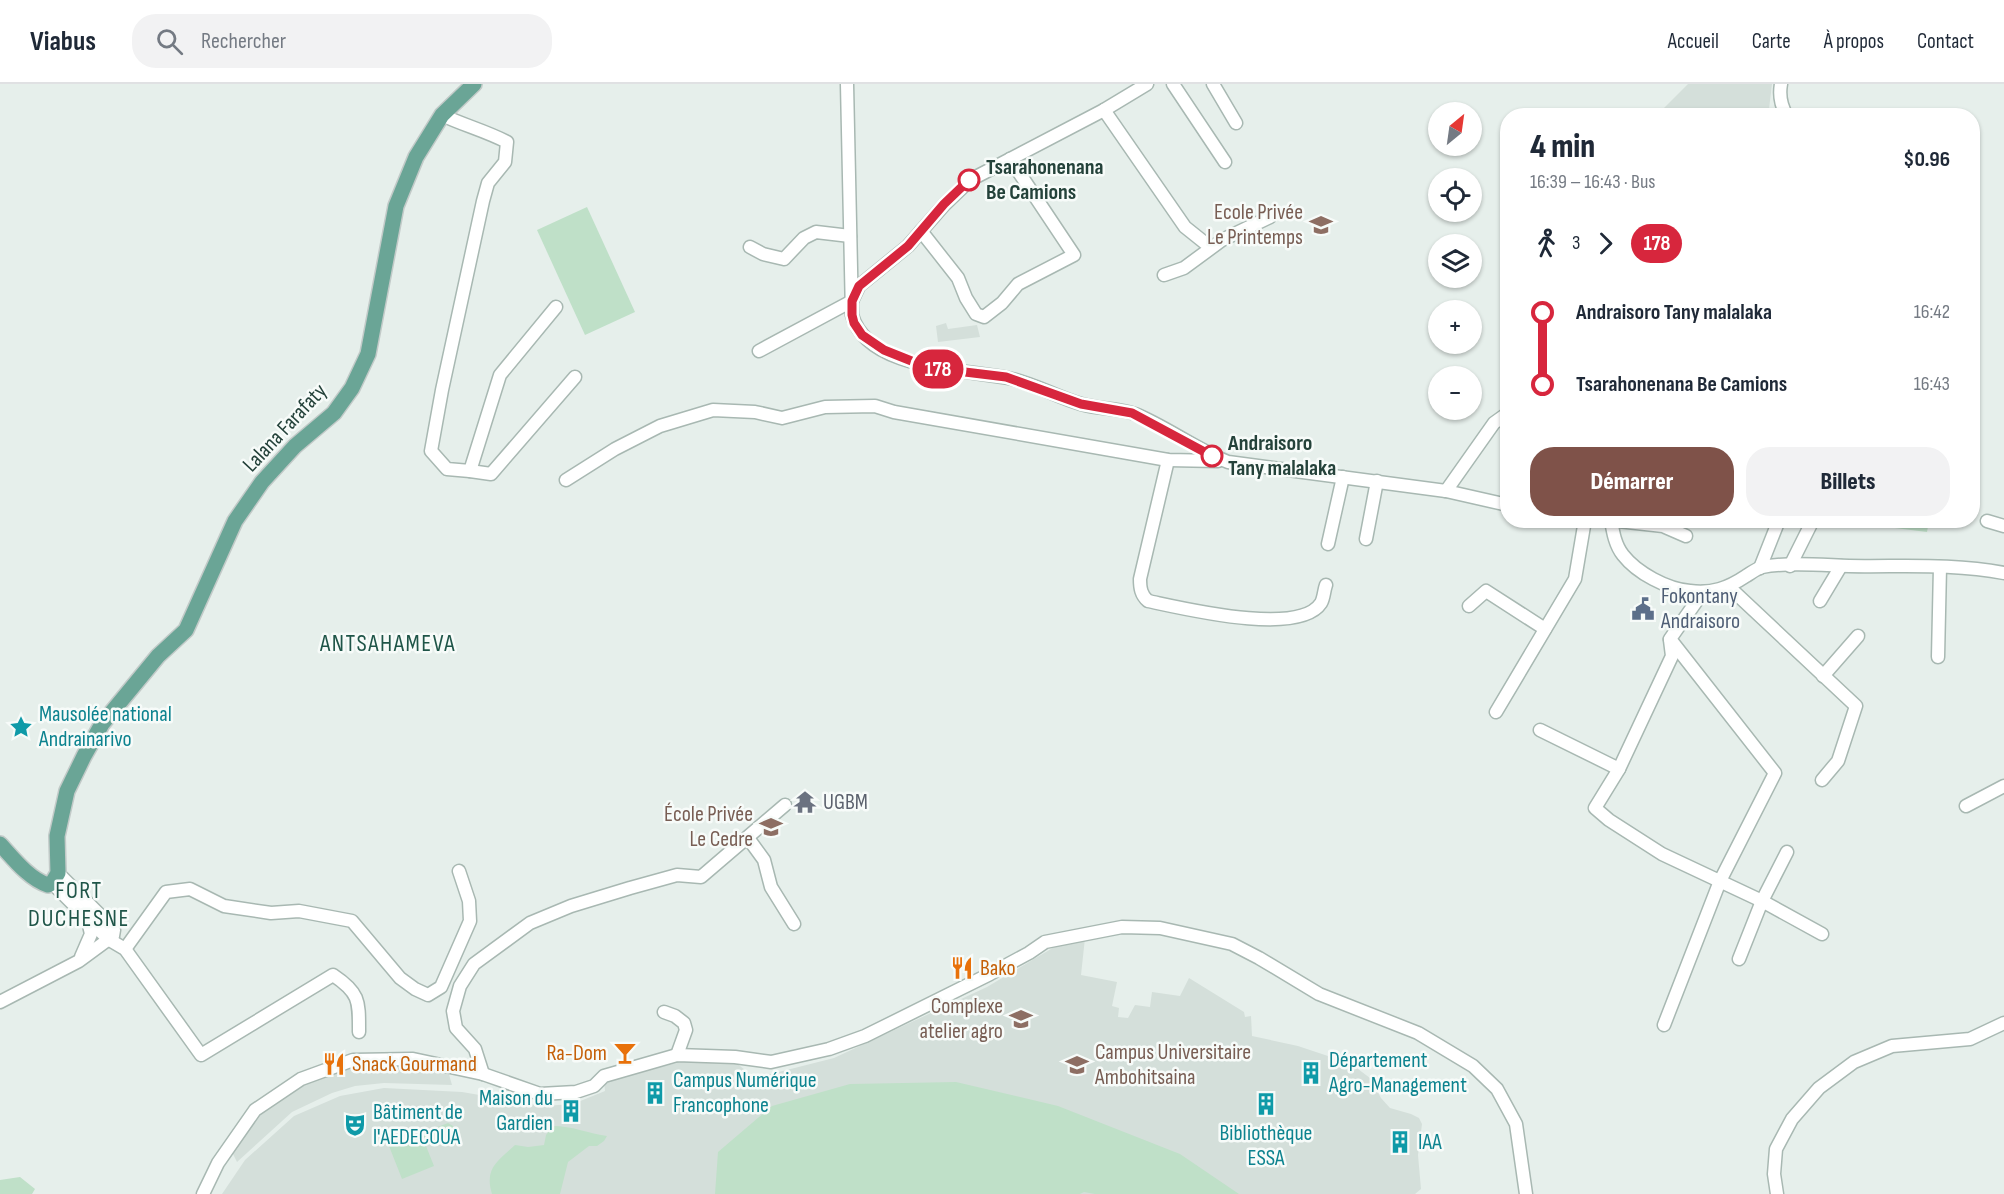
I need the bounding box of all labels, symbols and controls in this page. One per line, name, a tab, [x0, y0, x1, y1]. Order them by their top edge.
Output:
search box	[132, 14, 552, 68]
text: Viabus	[30, 25, 96, 58]
icon: search	[153, 25, 186, 58]
text: Rechercher	[201, 28, 286, 55]
text: Accueil	[1668, 29, 1719, 54]
text: Carte	[1752, 29, 1791, 54]
text: À propos	[1824, 29, 1884, 54]
text: Contact	[1917, 29, 1974, 54]
north arrow	[1428, 102, 1482, 156]
map controls	[1428, 102, 1482, 420]
text: 4 min	[1530, 127, 1595, 167]
text: $0.96	[1903, 146, 1950, 173]
place label: Tsarahonenana Be Camions	[986, 154, 1104, 206]
button: locate	[1428, 168, 1482, 222]
marker: Tsarahonenana Be Camions	[958, 169, 980, 191]
text: 16:39 – 16:43 · Bus	[1530, 170, 1655, 194]
place label: Ecole Privée Le Printemps	[1207, 199, 1303, 251]
school or university icon: Ecole Privée Le Printemps	[1308, 212, 1334, 238]
icon: walk	[1530, 227, 1563, 260]
icon: forward	[1589, 227, 1622, 260]
text: 3	[1572, 231, 1580, 255]
text: 178	[1643, 231, 1670, 256]
button: layers	[1428, 234, 1482, 288]
text: Andraisoro Tany malalaka	[1576, 299, 1772, 326]
button: +	[1428, 300, 1482, 354]
text: 16:42	[1914, 300, 1950, 324]
line badge: 178	[904, 350, 972, 388]
text: 178	[924, 357, 952, 382]
button: −	[1428, 366, 1482, 420]
text: Tsarahonenana Be Camions	[1576, 371, 1787, 398]
text: 16:43	[1914, 372, 1950, 396]
street label: Lalana Farafaty	[237, 378, 333, 478]
place label: Andraisoro Tany malalaka	[1227, 430, 1336, 482]
marker: Andraisoro Tany malalaka	[1201, 445, 1223, 467]
button: Démarrer	[1530, 447, 1734, 516]
button: Billets	[1746, 447, 1950, 516]
place label: Fokontany Andraisoro	[1660, 583, 1740, 635]
public building icon: Fokontany Andraisoro	[1630, 596, 1656, 622]
district label: ANTSAHAMEVA	[319, 629, 456, 658]
place label: Mausolée national Andrainarivo	[38, 701, 172, 753]
place icon: Mausolée national Andrainarivo	[8, 714, 34, 740]
temple icon: UGBM	[792, 789, 818, 815]
place label: UGBM	[823, 789, 868, 816]
place label: École Privée Le Cedre	[664, 801, 753, 853]
school or university icon: École Privée Le Cedre	[758, 814, 784, 840]
district label: FORT DUCHESNE	[28, 876, 130, 933]
restaurant icon: Bako	[949, 955, 975, 981]
place label: Bako	[980, 955, 1016, 982]
place label: Complexe atelier agro	[920, 993, 1003, 1045]
school or university icon: Complexe atelier agro	[1008, 1006, 1034, 1032]
place label: Campus Universitaire Ambohitsaina	[1094, 1039, 1251, 1091]
place label: Ra-Dom	[546, 1040, 607, 1067]
bar icon: Ra-Dom	[612, 1040, 638, 1066]
place label: Département Agro-Management	[1328, 1047, 1467, 1099]
restaurant icon: Snack Gourmand	[321, 1051, 347, 1077]
place label: Snack Gourmand	[352, 1051, 477, 1078]
school or university icon: Campus Universitaire Ambohitsaina	[1064, 1052, 1090, 1078]
building icon: Département Agro-Management	[1298, 1060, 1324, 1086]
place label: Campus Numérique Francophone	[673, 1067, 817, 1119]
building icon: Campus Numérique Francophone	[642, 1080, 668, 1106]
place label: Maison du Gardien	[479, 1085, 553, 1137]
building icon: Bibliothèque ESSA	[1253, 1091, 1279, 1117]
building icon: Maison du Gardien	[558, 1098, 584, 1124]
place label: Bâtiment de l'AEDECOUA	[373, 1099, 463, 1151]
theatre icon: Bâtiment de l'AEDECOUA	[342, 1112, 368, 1138]
place label: Bibliothèque ESSA	[1220, 1120, 1312, 1172]
building icon: IAA	[1387, 1129, 1413, 1155]
place label: IAA	[1418, 1129, 1442, 1156]

